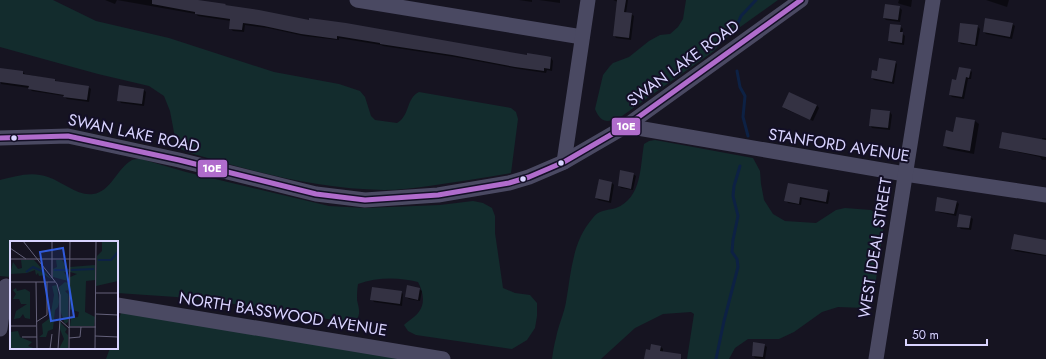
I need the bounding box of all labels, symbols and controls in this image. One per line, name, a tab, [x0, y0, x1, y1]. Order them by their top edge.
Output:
street label: SWAN LAKE ROAD	[622, 14, 744, 112]
street label: SWAN LAKE ROAD	[66, 108, 202, 158]
line badge: 10E	[611, 117, 641, 136]
text: 10E	[616, 118, 636, 134]
street label: STANFORD AVENUE	[767, 123, 911, 167]
unlabelled marker	[9, 133, 19, 143]
unlabelled marker	[556, 158, 566, 168]
line badge: 10E	[197, 159, 228, 178]
text: 10E	[202, 160, 222, 176]
unlabelled marker	[518, 174, 528, 184]
street label: WEST IDEAL STREET	[853, 176, 898, 320]
inset map	[10, 241, 118, 349]
street label: NORTH BASSWOOD AVENUE	[177, 286, 389, 342]
scale bar	[906, 321, 987, 347]
text: 50 m	[912, 326, 939, 344]

